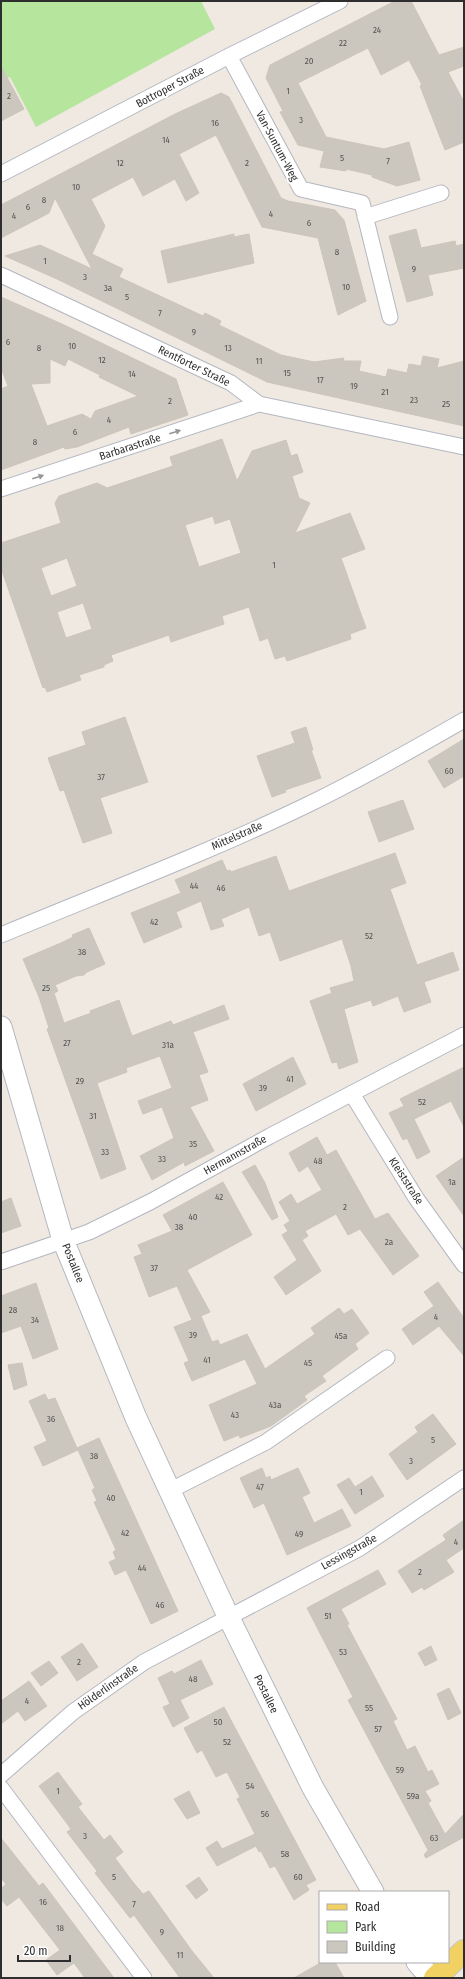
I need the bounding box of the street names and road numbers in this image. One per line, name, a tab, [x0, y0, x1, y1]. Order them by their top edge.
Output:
street label: Bottroper Straße	[134, 64, 206, 110]
street label: Van-Suntum-Weg	[253, 109, 301, 184]
street label: Rentforter Straße	[156, 343, 232, 389]
street label: Barbarastraße	[98, 431, 162, 463]
street label: Mittelstraße	[209, 819, 265, 853]
street label: Hermannstraße	[201, 1132, 269, 1178]
street label: Kleiststraße	[386, 1155, 426, 1207]
street label: Postallee	[59, 1241, 87, 1285]
street label: Lessingstraße	[319, 1531, 379, 1573]
street label: Hölderlinstraße	[75, 1661, 141, 1713]
street label: Postallee	[251, 1673, 281, 1715]

